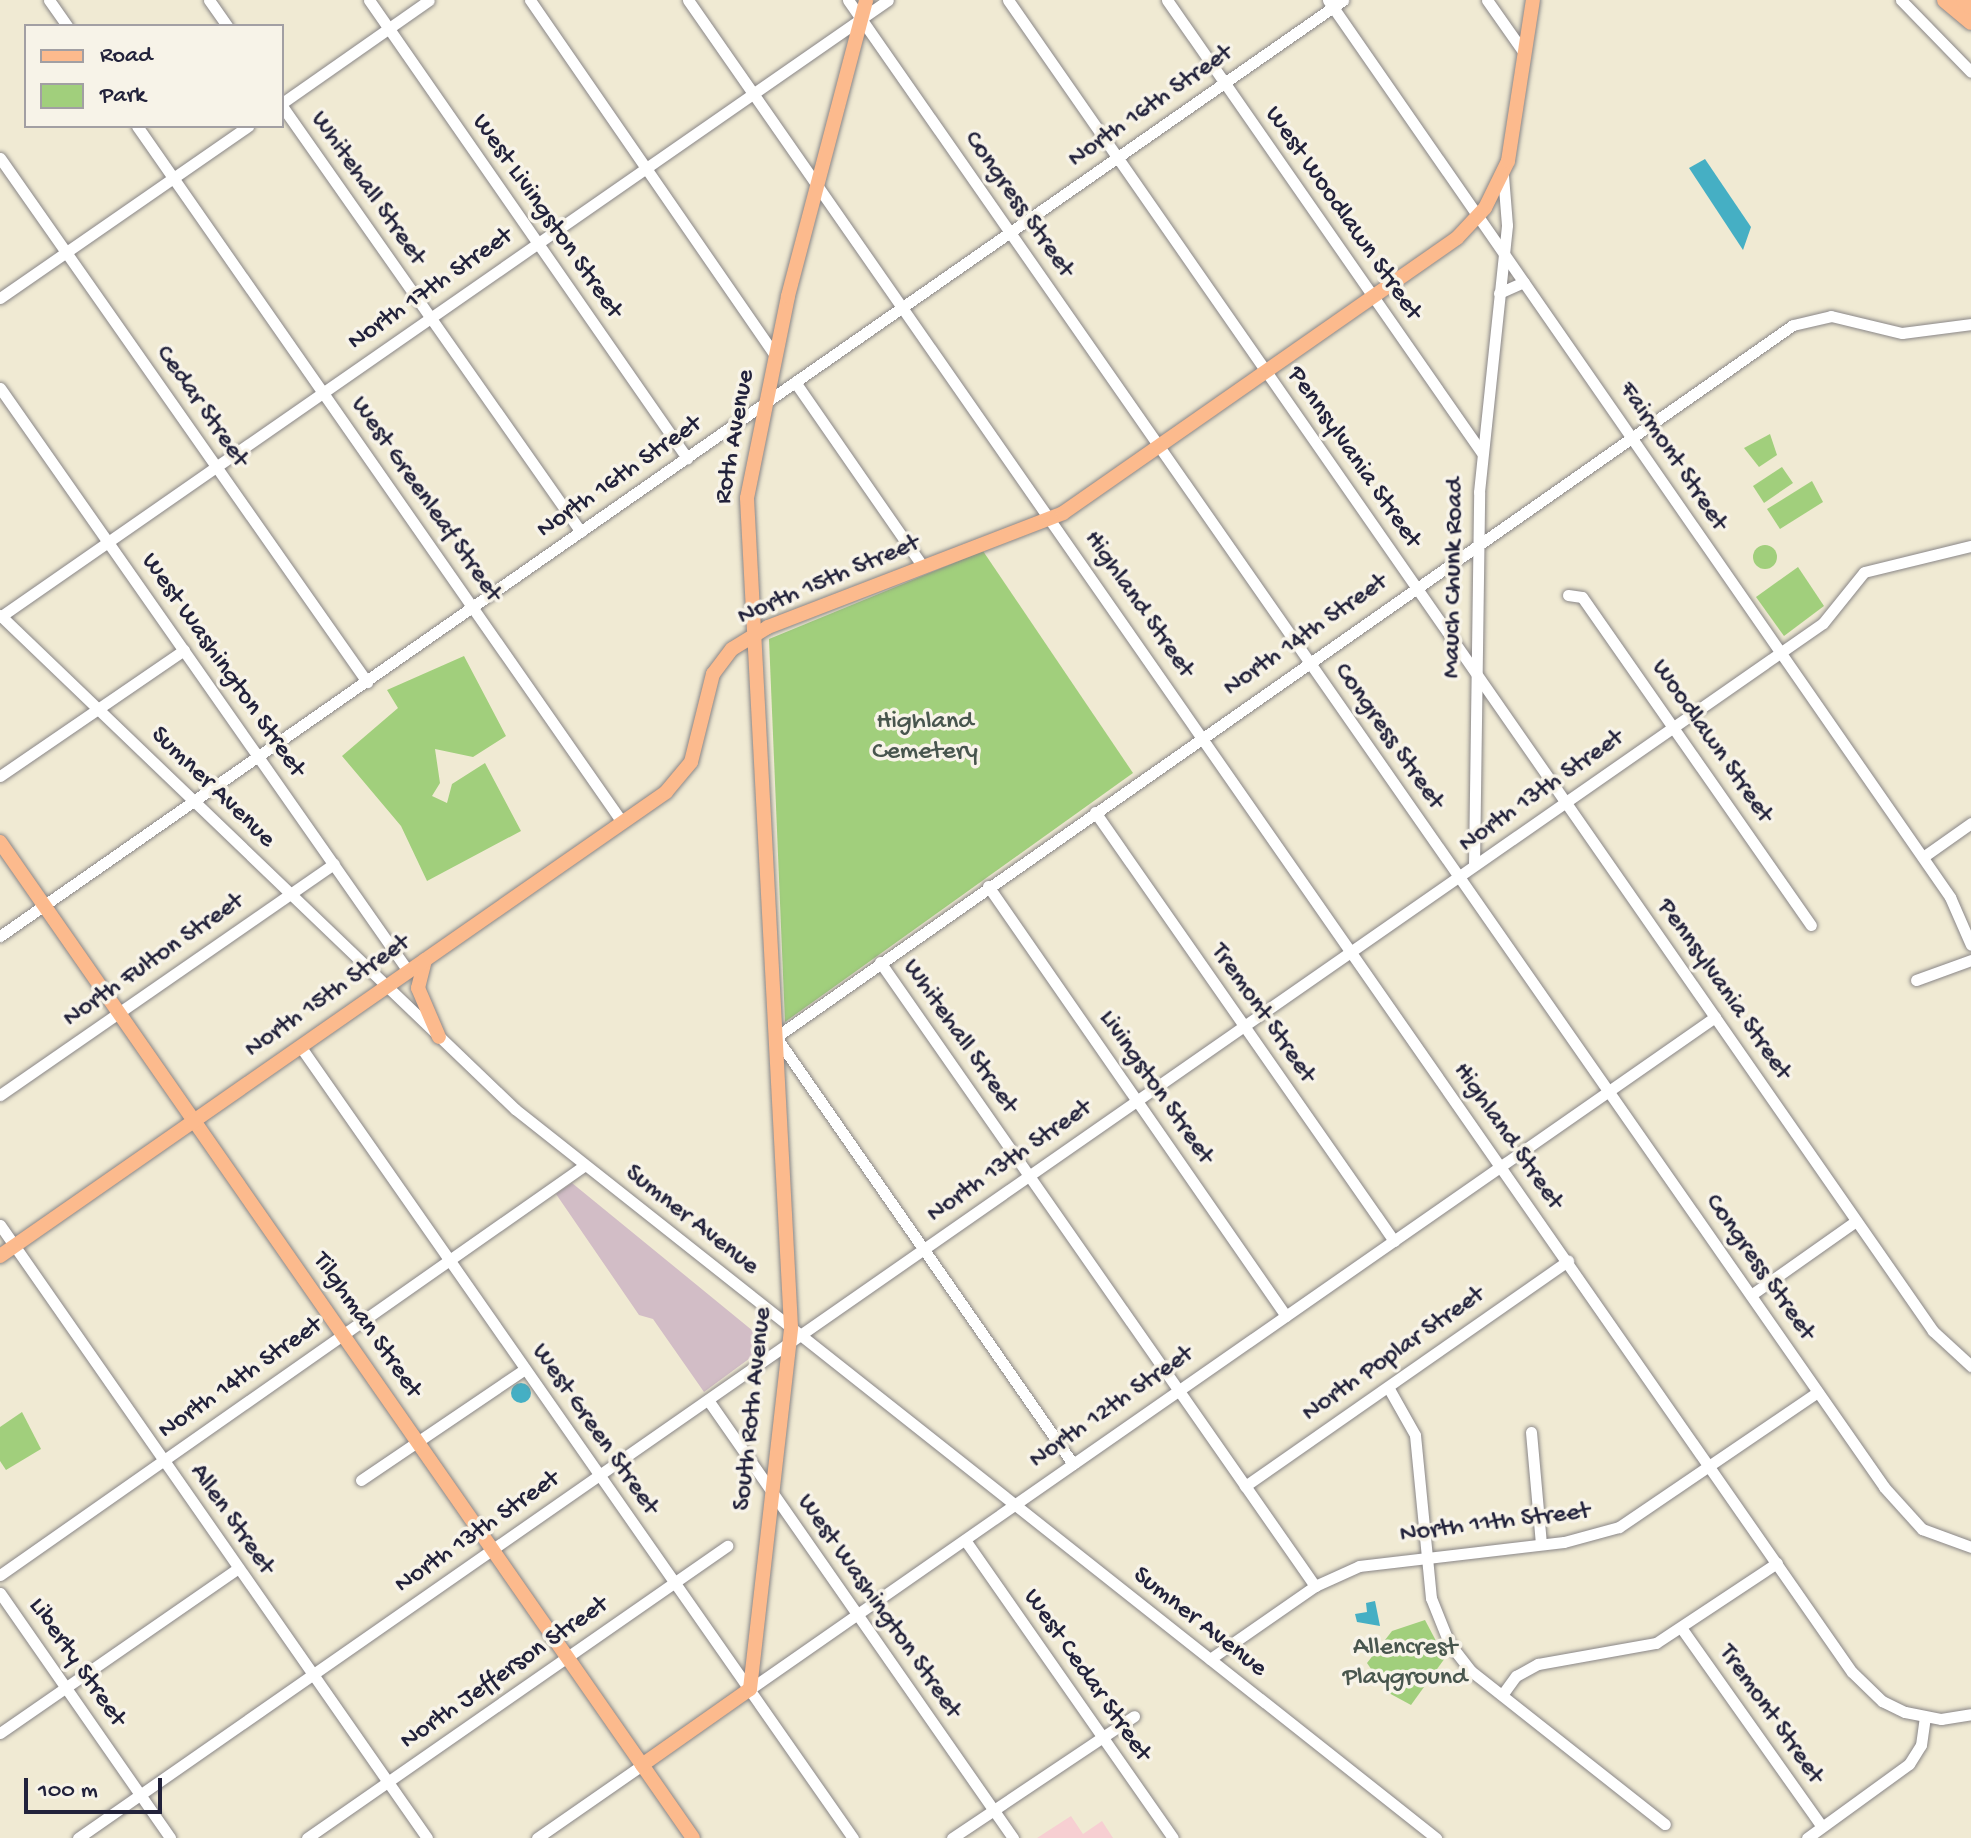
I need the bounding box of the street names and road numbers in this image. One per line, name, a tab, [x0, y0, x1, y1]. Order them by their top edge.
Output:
street label: North 16th Street	[1063, 39, 1239, 175]
street label: West Woodlawn Street	[1256, 101, 1428, 327]
street label: Whitehall Street	[302, 106, 432, 272]
street label: West Livingston Street	[464, 109, 628, 325]
street label: Congress Street	[956, 126, 1080, 284]
street label: North 17th Street	[342, 221, 520, 359]
street label: Cedar Street	[148, 340, 254, 474]
street label: Pennsylvania Street	[1279, 361, 1427, 555]
street label: Roth Avenue	[709, 367, 763, 507]
street label: Fairmont Street	[1611, 377, 1733, 537]
street label: West Greenleaf Street	[342, 391, 508, 609]
street label: North 16th Street	[532, 410, 708, 546]
street label: Mauch Chunk Road	[1438, 477, 1472, 679]
street label: Highland Street	[1076, 525, 1200, 685]
street label: North 15th Street	[733, 529, 925, 633]
street label: West Washington Street	[133, 548, 311, 784]
street label: North 14th Street	[1218, 568, 1394, 704]
street label: Woodlawn Street	[1643, 654, 1779, 830]
street label: Congress Street	[1326, 658, 1450, 816]
street label: Sumner Avenue	[143, 720, 281, 856]
street label: North 13th Street	[1453, 723, 1631, 861]
street label: North Fulton Street	[58, 887, 250, 1035]
street label: Pennsylvania Street	[1649, 893, 1797, 1087]
street label: North 15th Street	[239, 928, 417, 1066]
street label: Tremont Street	[1202, 938, 1322, 1090]
street label: Whitehall Street	[894, 954, 1024, 1120]
street label: Livingston Street	[1090, 1005, 1220, 1171]
street label: Highland Street	[1445, 1057, 1569, 1217]
street label: North 13th Street	[921, 1093, 1099, 1231]
street label: Sumner Avenue	[618, 1159, 764, 1283]
street label: Congress Street	[1697, 1189, 1821, 1347]
street label: Tilghman Street	[304, 1247, 428, 1405]
street label: North Poplar Street	[1297, 1280, 1491, 1430]
street label: South Roth Avenue	[728, 1306, 780, 1512]
street label: North 14th Street	[153, 1311, 329, 1447]
street label: West Green Street	[523, 1338, 665, 1522]
street label: North 12th Street	[1024, 1340, 1200, 1476]
street label: Allen Street	[181, 1459, 281, 1581]
street label: North 13th Street	[389, 1464, 567, 1602]
street label: West Washington Street	[789, 1489, 967, 1725]
street label: North 11th Street	[1398, 1497, 1592, 1551]
street label: Sumner Avenue	[1126, 1561, 1272, 1685]
street label: West Cedar Street	[1015, 1584, 1157, 1768]
street label: North Jefferson Street	[395, 1590, 615, 1758]
street label: Liberty Street	[20, 1592, 132, 1734]
street label: Tremont Street	[1710, 1639, 1830, 1791]

